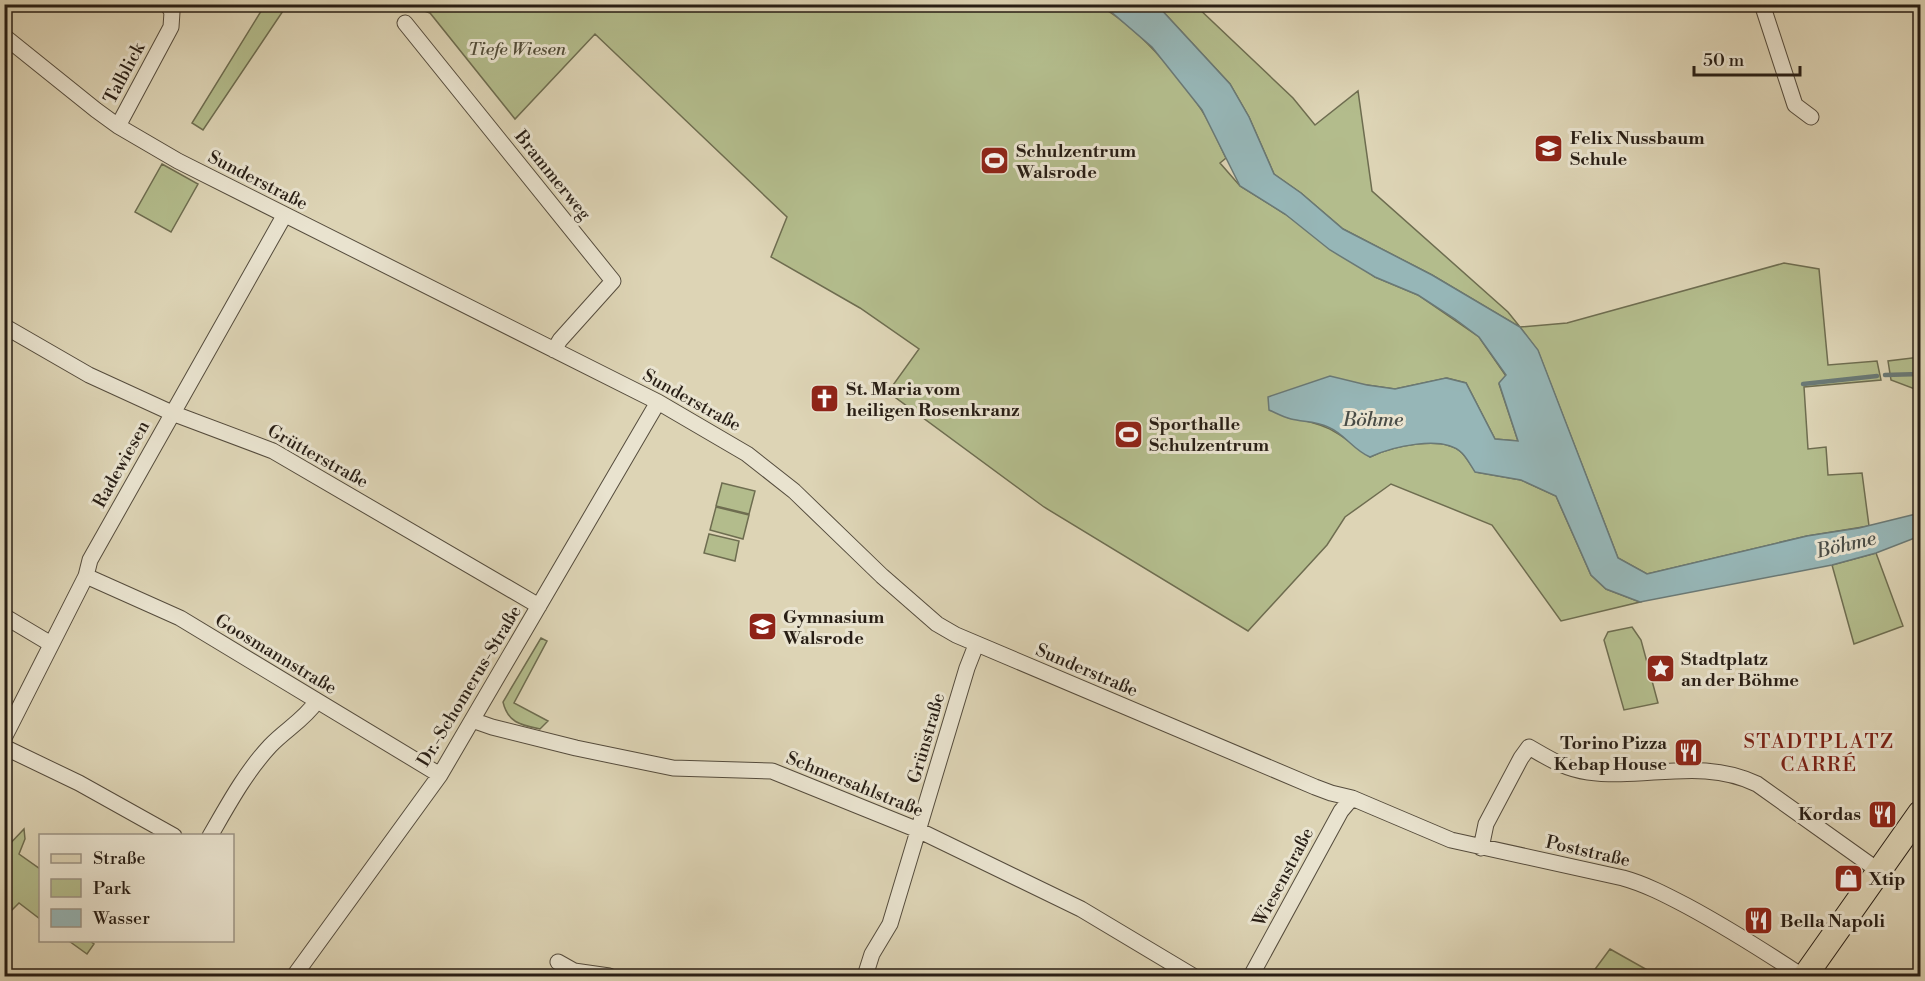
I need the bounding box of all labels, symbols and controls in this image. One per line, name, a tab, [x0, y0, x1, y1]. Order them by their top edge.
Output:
street label: Talblick	[99, 37, 151, 108]
park label: Tiefe Wiesen	[468, 38, 567, 61]
scale bar	[1694, 39, 1800, 77]
text: 50 m	[1703, 49, 1745, 72]
street label: Brammerweg	[509, 125, 596, 226]
place label: Felix Nussbaum Schule	[1570, 127, 1705, 171]
school or university icon: Felix Nussbaum Schule	[1533, 132, 1565, 164]
place label: Schulzentrum Walsrode	[1015, 140, 1137, 184]
street label: Sunderstraße	[204, 145, 311, 215]
sports icon: Schulzentrum Walsrode	[979, 145, 1011, 177]
street label: Sunderstraße	[639, 364, 745, 437]
place label: St. Maria vom heiligen Rosenkranz	[846, 378, 1020, 422]
church icon: St. Maria vom heiligen Rosenkranz	[809, 383, 841, 415]
water label: Böhme	[1342, 408, 1404, 433]
place label: Sporthalle Schulzentrum	[1149, 413, 1270, 457]
street label: Radewiesen	[88, 416, 155, 512]
sports icon: Sporthalle Schulzentrum	[1112, 418, 1144, 450]
street label: Grütterstraße	[263, 419, 372, 494]
water label: Böhme	[1813, 526, 1879, 565]
street label: Dr.-Schomerus-Straße	[412, 601, 527, 771]
place label: Gymnasium Walsrode	[782, 606, 885, 650]
street label: Goosmannstraße	[211, 609, 341, 700]
school or university icon: Gymnasium Walsrode	[746, 611, 778, 643]
street label: Sunderstraße	[1032, 639, 1141, 702]
place label: Stadtplatz an der Böhme	[1681, 648, 1799, 692]
place icon: Stadtplatz an der Böhme	[1644, 653, 1676, 685]
street label: Grünstraße	[903, 690, 950, 786]
district label: STADTPLATZ CARRÉ	[1743, 730, 1895, 778]
place label: Torino Pizza Kebap House	[1554, 732, 1667, 776]
restaurant icon: Torino Pizza Kebap House	[1672, 737, 1704, 769]
street label: Schmersahlstraße	[783, 746, 927, 822]
restaurant icon: Kordas	[1866, 798, 1898, 830]
place label: Kordas	[1798, 803, 1861, 826]
street label: Wiesenstraße	[1247, 824, 1319, 932]
street label: Poststraße	[1543, 831, 1632, 872]
legend	[39, 834, 234, 942]
text: Straße	[93, 847, 146, 870]
shop icon: Xtip	[1832, 863, 1864, 895]
place label: Xtip	[1868, 868, 1906, 891]
text: Park	[93, 877, 132, 900]
restaurant icon: Bella Napoli	[1743, 905, 1775, 937]
text: Wasser	[92, 907, 150, 930]
place label: Bella Napoli	[1780, 910, 1885, 933]

